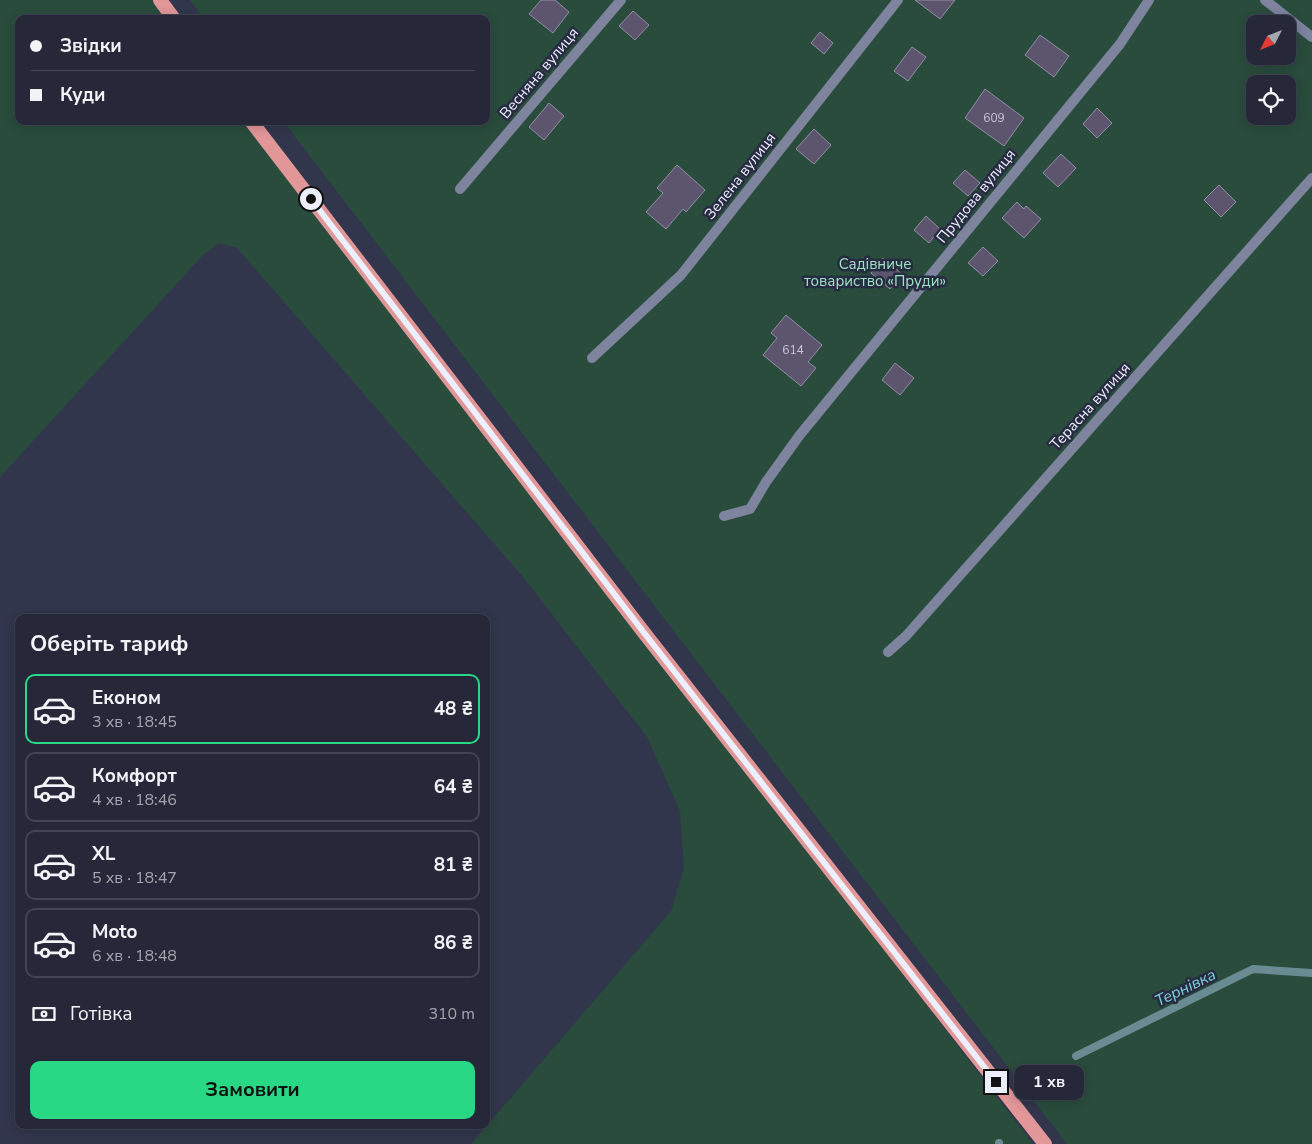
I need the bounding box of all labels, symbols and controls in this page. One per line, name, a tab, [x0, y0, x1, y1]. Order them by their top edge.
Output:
north arrow	[1246, 15, 1296, 65]
map controls	[1246, 15, 1296, 125]
street label: Весняна вулиця	[495, 23, 583, 123]
text: Звідки	[60, 33, 122, 59]
button: locate	[1246, 75, 1296, 125]
text: Куди	[60, 82, 106, 108]
house number: 609	[983, 110, 1005, 126]
street label: Зелена вулиця	[700, 128, 780, 224]
street label: Прудова вулиця	[932, 145, 1020, 247]
route start	[300, 188, 322, 210]
park label: Садівниче товариство «Пруди»	[804, 254, 946, 291]
house number: 614	[782, 342, 804, 358]
street label: Терасна вулиця	[1045, 358, 1135, 454]
text: Оберіть тариф	[30, 629, 188, 659]
text: Економ	[92, 685, 161, 711]
icon: car	[32, 687, 77, 732]
text: 48 ₴	[434, 696, 473, 722]
text: 3 хв · 18:45	[92, 711, 177, 733]
text: Комфорт	[92, 763, 177, 789]
icon: car	[32, 765, 77, 810]
text: 64 ₴	[434, 774, 473, 800]
text: 4 хв · 18:46	[92, 789, 177, 811]
text: XL	[92, 841, 115, 867]
icon: car	[32, 843, 77, 888]
text: 81 ₴	[434, 852, 473, 878]
text: 5 хв · 18:47	[92, 867, 177, 889]
text: Moto	[92, 919, 138, 945]
icon: car	[32, 921, 77, 966]
text: 86 ₴	[434, 930, 473, 956]
text: 6 хв · 18:48	[92, 945, 177, 967]
water label: Тернівка	[1151, 964, 1220, 1012]
icon: cash	[30, 1000, 58, 1028]
text: Готівка	[70, 1001, 132, 1027]
text: 310 m	[428, 1003, 475, 1025]
button: Замовити	[30, 1061, 475, 1119]
callout: 1 хв	[1014, 1064, 1084, 1100]
route end	[985, 1071, 1007, 1093]
text: 1 хв	[1033, 1071, 1065, 1093]

